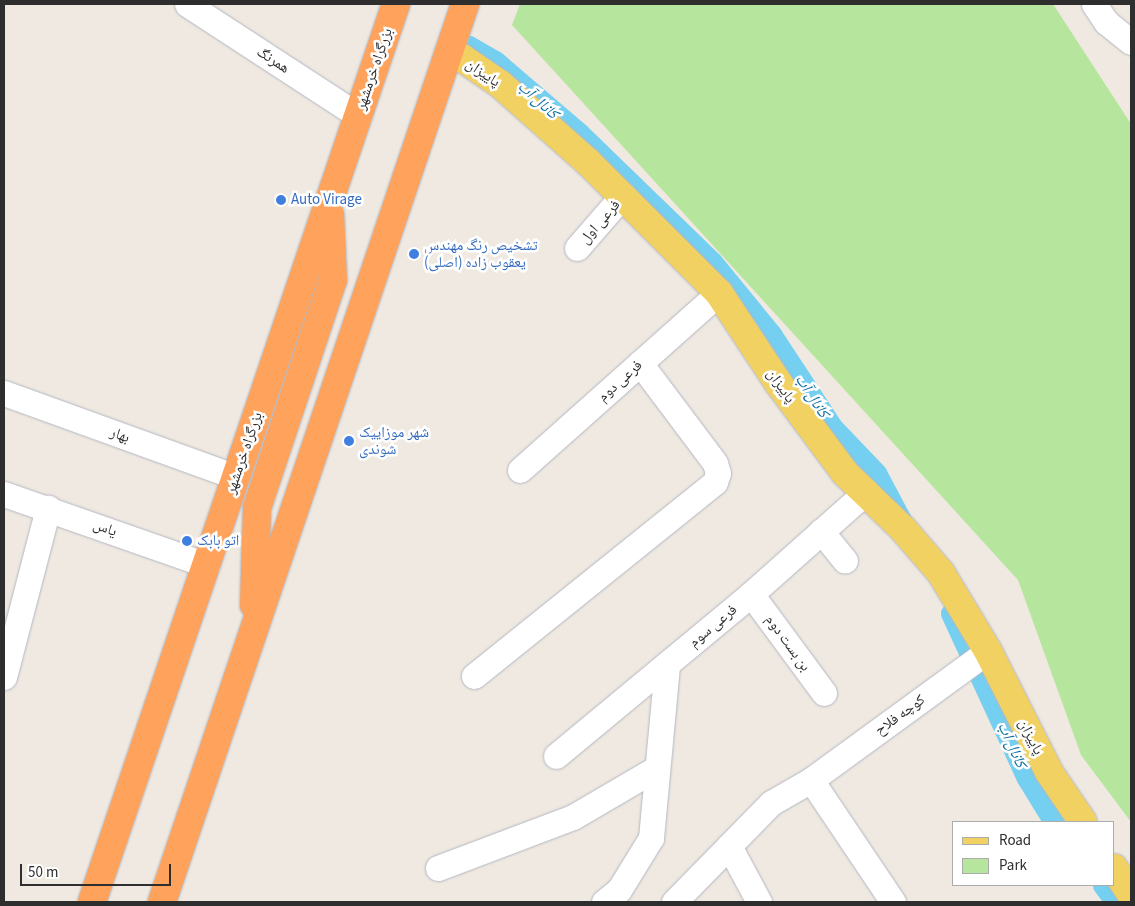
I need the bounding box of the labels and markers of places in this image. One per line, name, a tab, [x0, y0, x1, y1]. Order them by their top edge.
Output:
place label: Auto Virage	[291, 191, 362, 209]
marker: Auto Virage	[275, 194, 287, 206]
place label: تشخیص رنگ مهندس یعقوب زاده (اصلی)	[424, 236, 538, 271]
marker: تشخیص رنگ مهندس یعقوب زاده (اصلی)	[408, 248, 420, 260]
place label: شهر موزاییک شوندی	[359, 423, 429, 458]
marker: شهر موزاییک شوندی	[343, 435, 355, 447]
place label: اتو بابک	[197, 532, 239, 550]
marker: اتو بابک	[181, 535, 193, 547]

